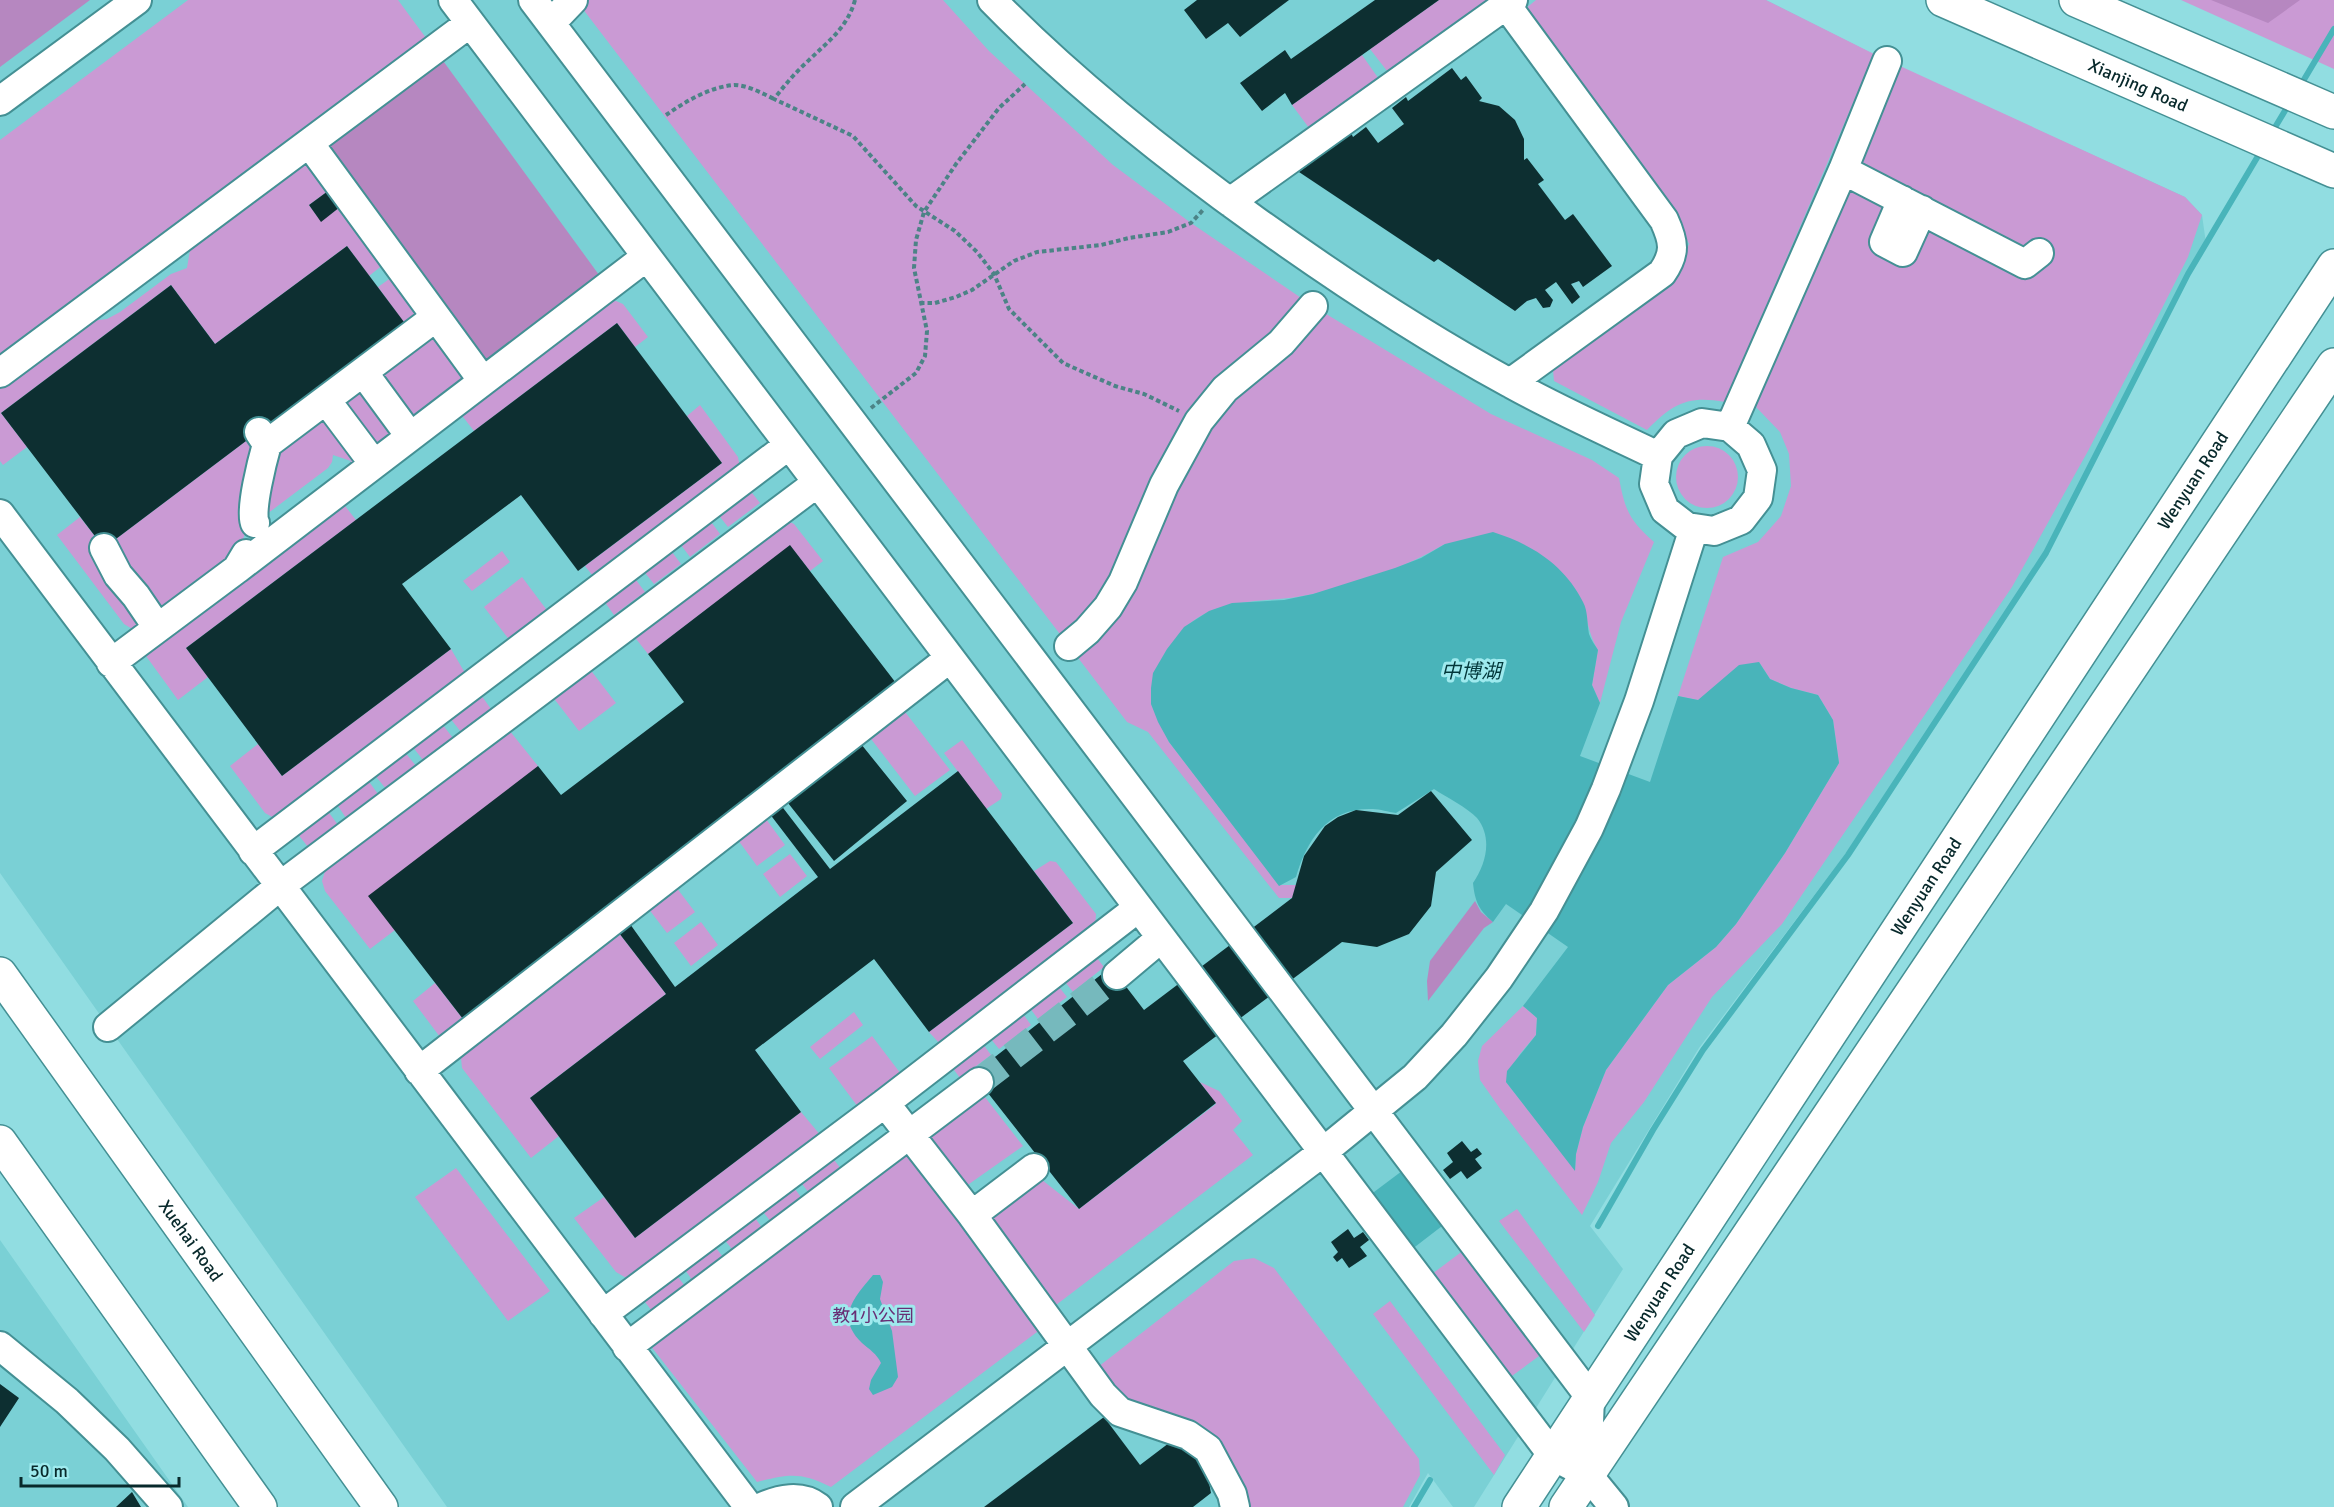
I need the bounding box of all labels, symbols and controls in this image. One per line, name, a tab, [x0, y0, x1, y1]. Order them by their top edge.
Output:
street label: Xianjing Road	[2085, 54, 2191, 117]
street label: Wenyuan Road	[2153, 427, 2233, 534]
water label: 中博湖	[1441, 659, 1504, 684]
street label: Wenyuan Road	[1886, 834, 1966, 940]
street label: Xuehai Road	[154, 1196, 227, 1286]
street label: Wenyuan Road	[1619, 1240, 1700, 1346]
park label: 教1小公园	[832, 1305, 914, 1327]
scale bar	[21, 1450, 178, 1488]
text: 50 m	[30, 1460, 68, 1482]

